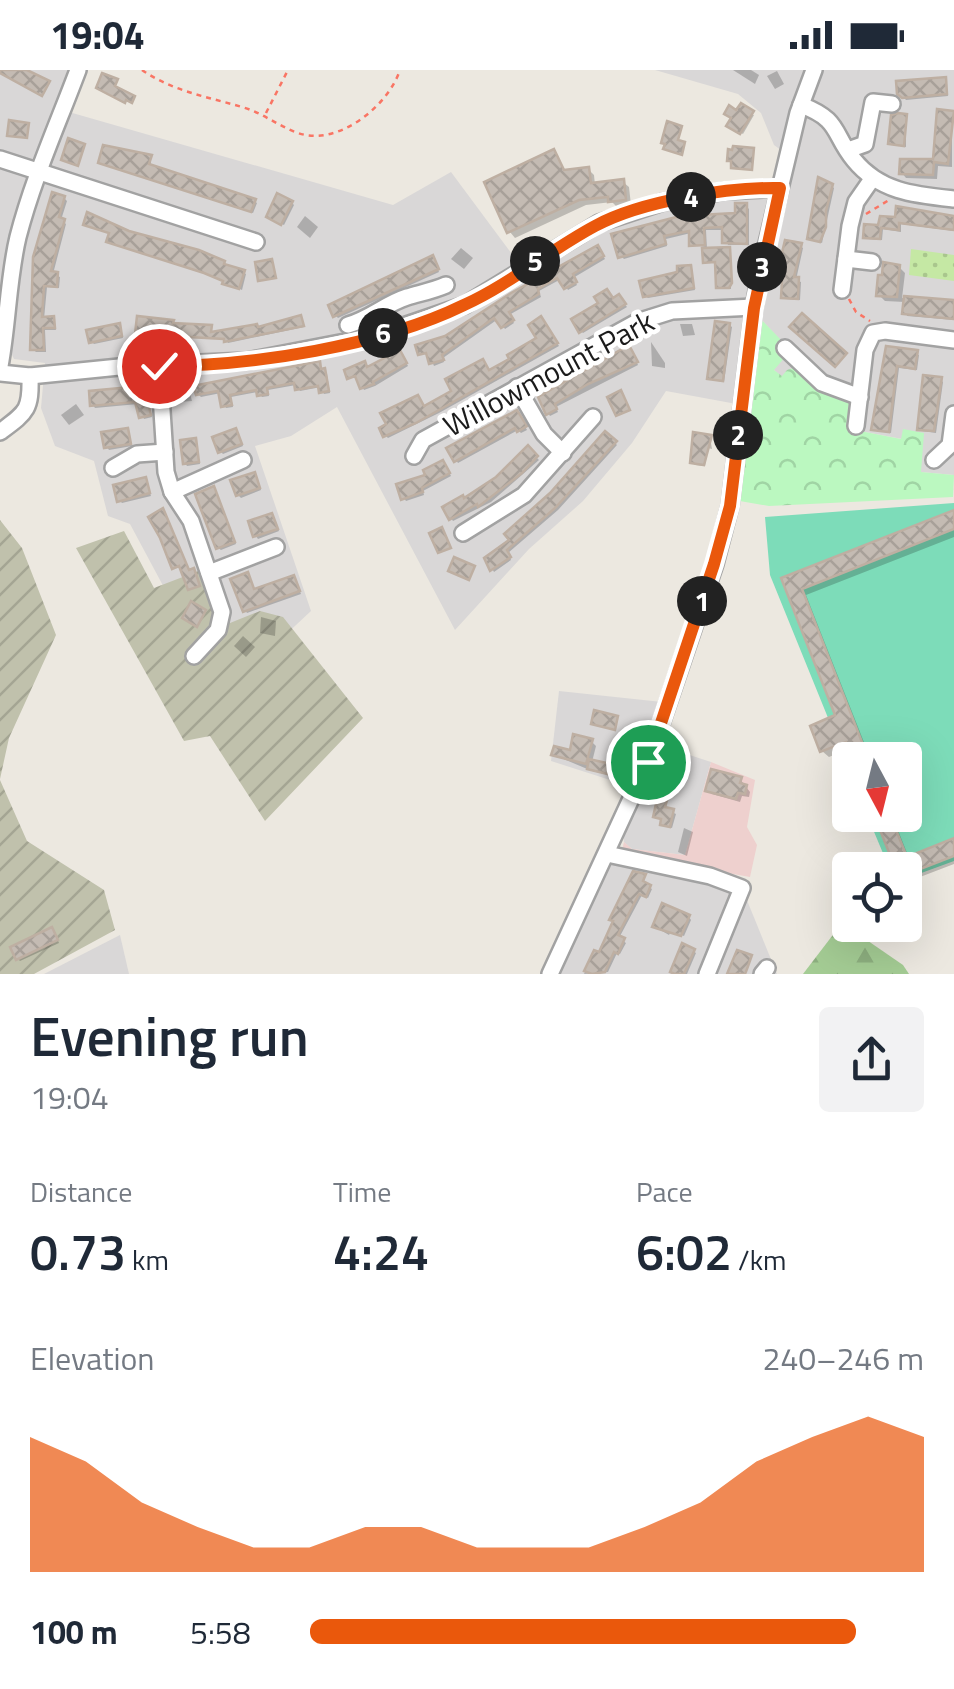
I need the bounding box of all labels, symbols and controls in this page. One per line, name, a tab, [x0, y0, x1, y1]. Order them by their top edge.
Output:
text: 19:04	[50, 6, 145, 64]
pin: 4	[666, 172, 716, 222]
text: 4	[683, 175, 699, 218]
pin: 5	[510, 236, 560, 286]
text: 5	[527, 239, 543, 282]
pin: 3	[737, 242, 787, 292]
text: 3	[754, 245, 770, 288]
street label: Willowmount Park	[435, 298, 662, 448]
pin: 6	[358, 308, 408, 358]
text: 6	[375, 311, 391, 354]
pin	[117, 324, 202, 409]
icon: check	[132, 339, 187, 394]
pin: 2	[713, 410, 763, 460]
text: 2	[730, 413, 746, 456]
pin: 1	[677, 576, 727, 626]
text: 1	[694, 579, 710, 622]
pin	[606, 720, 691, 805]
icon: arrive	[621, 735, 676, 790]
north arrow	[832, 742, 922, 832]
map controls	[832, 742, 922, 942]
button: locate	[832, 852, 922, 942]
text: Evening run	[30, 994, 309, 1077]
button: share	[819, 1007, 924, 1112]
text: 19:04	[30, 1073, 109, 1121]
text: Distance	[30, 1170, 132, 1213]
text: Time	[333, 1170, 391, 1213]
text: Pace	[636, 1170, 693, 1213]
text: 0.73	[30, 1213, 126, 1289]
text: 4:24	[333, 1213, 429, 1289]
text: 6:02	[636, 1213, 732, 1289]
text: km	[126, 1238, 169, 1281]
text: /km	[732, 1238, 786, 1281]
text: Elevation	[30, 1334, 154, 1382]
text: 240–246 m	[762, 1334, 924, 1382]
text: 100 m	[30, 1608, 118, 1656]
text: 5:58	[190, 1608, 251, 1656]

